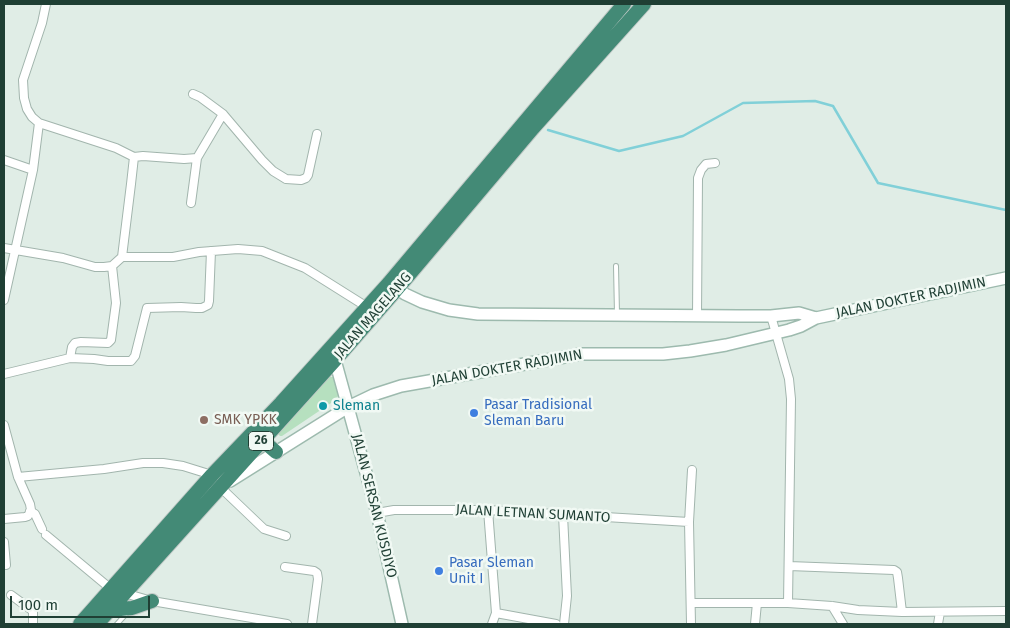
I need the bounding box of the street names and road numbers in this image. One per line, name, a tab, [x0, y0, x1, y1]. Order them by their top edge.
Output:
street label: JALAN MAGELANG	[331, 269, 415, 363]
street label: JALAN DOKTER RADJIMIN	[835, 274, 987, 322]
street label: JALAN DOKTER RADJIMIN	[430, 346, 584, 390]
road number: 26	[248, 432, 274, 451]
street label: JALAN SERSAN KUSDIYO	[348, 432, 400, 580]
street label: JALAN LETNAN SUMANTO	[455, 502, 611, 526]

